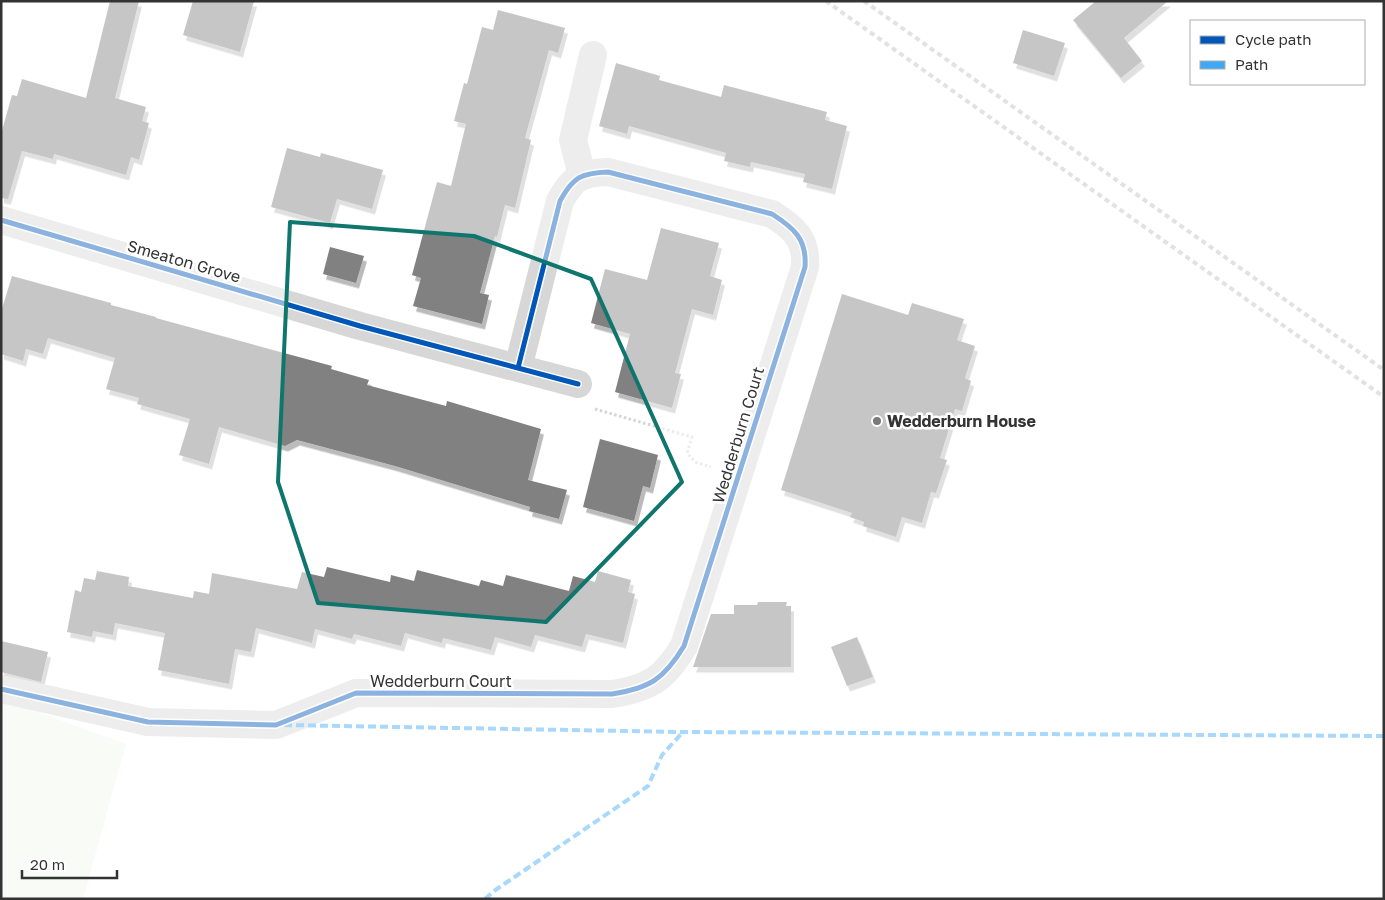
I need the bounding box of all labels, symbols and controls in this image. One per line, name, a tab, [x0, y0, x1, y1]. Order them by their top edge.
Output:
legend	[1190, 20, 1365, 85]
text: Cycle path	[1235, 30, 1311, 48]
text: Path	[1235, 55, 1268, 73]
street label: Smeaton Grove	[125, 235, 243, 287]
street label: Wedderburn Court	[708, 364, 768, 506]
place label: Wedderburn House	[887, 411, 1036, 431]
marker: Wedderburn House	[871, 415, 883, 427]
street label: Wedderburn Court	[370, 671, 512, 691]
scale bar	[22, 848, 118, 880]
text: 20 m	[30, 855, 65, 873]

